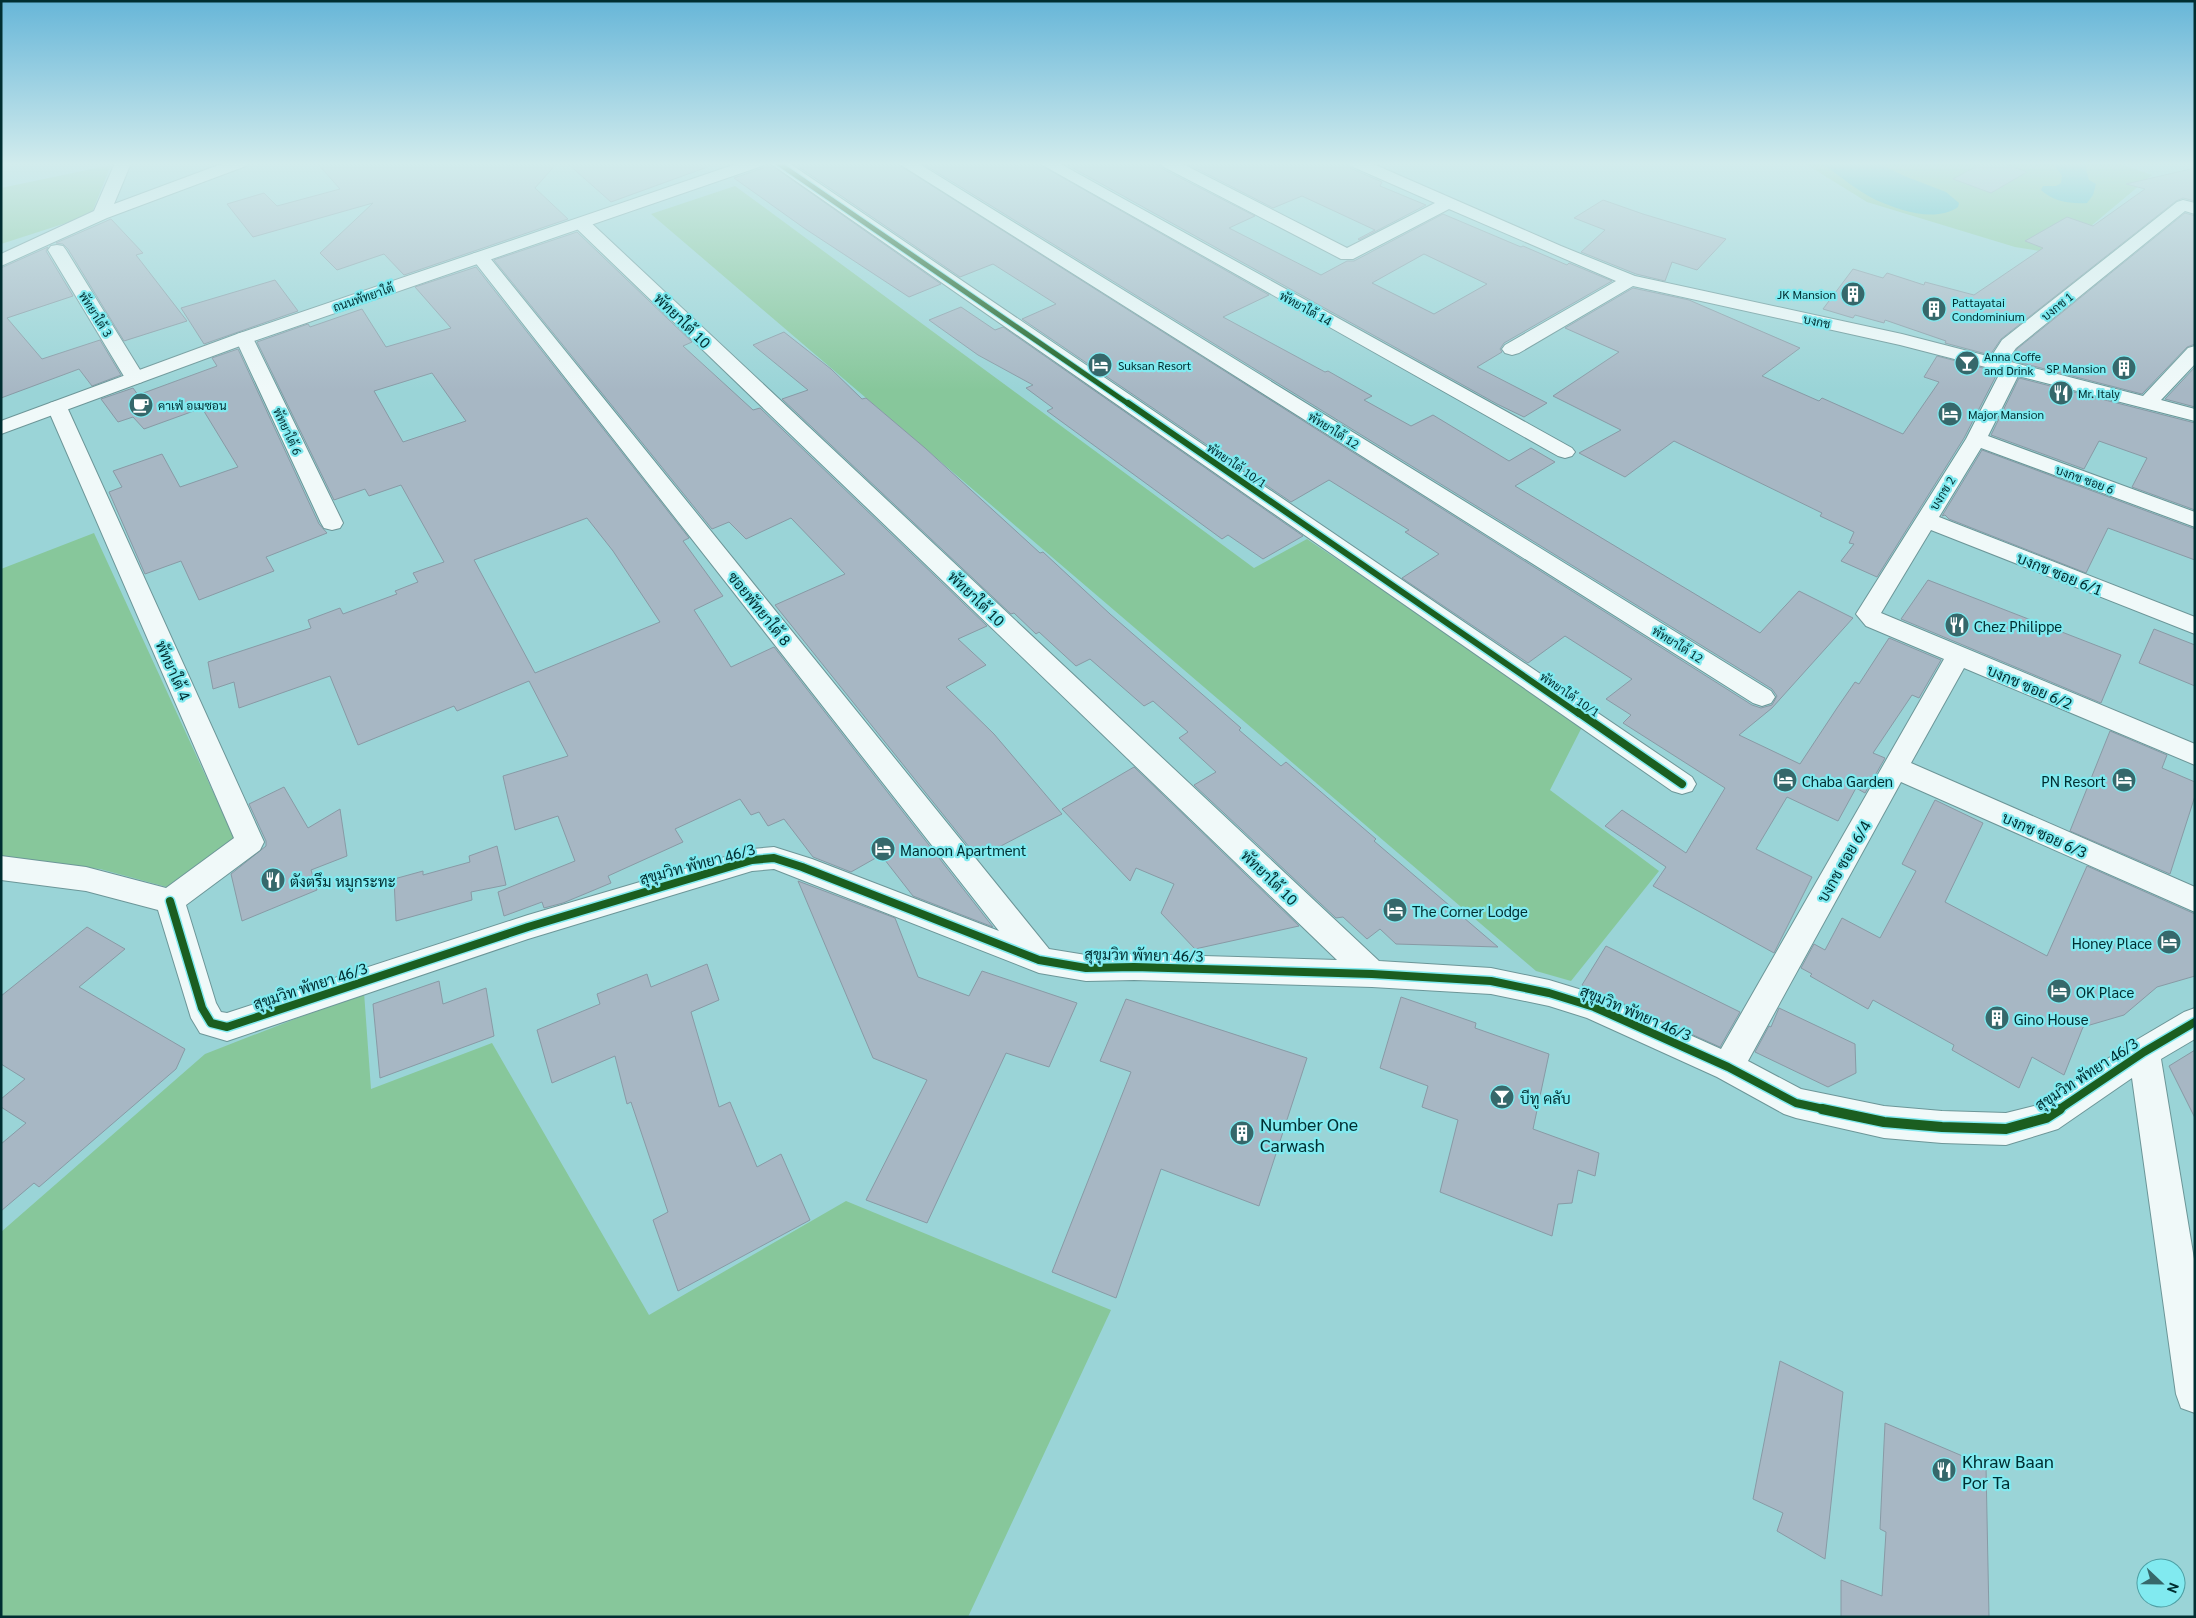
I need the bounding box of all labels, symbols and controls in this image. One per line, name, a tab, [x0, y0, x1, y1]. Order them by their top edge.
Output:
street label: ถนนพัทยาใต้	[330, 279, 396, 315]
building icon: JK Mansion	[1840, 281, 1866, 307]
place label: JK Mansion	[1777, 286, 1836, 302]
street label: พัทยาใต้ 14	[1277, 287, 1335, 329]
street label: พัทยาใต้ 3	[76, 288, 116, 340]
street label: พัทยาใต้ 10	[651, 288, 715, 352]
street label: บงกช 1	[2038, 288, 2076, 324]
place label: Pattayatai Condominium	[1952, 294, 2025, 324]
building icon: Pattayatai Condominium	[1921, 296, 1947, 322]
street label: บงกช	[1802, 310, 1832, 332]
place label: Anna Coffe and Drink	[1984, 348, 2041, 378]
bar icon: Anna Coffe and Drink	[1954, 350, 1980, 376]
hotel icon: Suksan Resort	[1087, 352, 1113, 378]
building icon: SP Mansion	[2111, 355, 2137, 381]
place label: Suksan Resort	[1118, 357, 1192, 373]
place label: SP Mansion	[2046, 360, 2106, 376]
restaurant icon: Mr. Italy	[2048, 380, 2074, 406]
place label: Mr. Italy	[2078, 385, 2120, 401]
cafe icon: คาเฟ่ อเมซอน	[128, 392, 154, 418]
place label: คาเฟ่ อเมซอน	[158, 397, 227, 413]
hotel icon: Major Mansion	[1937, 401, 1963, 427]
street label: พัทยาใต้ 6	[270, 405, 306, 458]
place label: Major Mansion	[1968, 406, 2044, 422]
street label: พัทยาใต้ 12	[1306, 408, 1363, 452]
street label: พัทยาใต้ 10/1	[1204, 439, 1270, 491]
street label: บงกช ซอย 6	[2054, 461, 2117, 497]
street label: บงกช 2	[1925, 473, 1959, 513]
street label: บงกช ซอย 6/1	[2014, 547, 2106, 599]
street label: พัทยาใต้ 10	[945, 566, 1009, 630]
street label: ซอยพัทยาใต้ 8	[724, 567, 796, 649]
restaurant icon: Chez Philippe	[1944, 612, 1970, 638]
place label: Chez Philippe	[1974, 616, 2062, 635]
street label: พัทยาใต้ 12	[1650, 622, 1707, 666]
street label: พัทยาใต้ 4	[152, 637, 196, 703]
street label: บงกช ซอย 6/2	[1984, 660, 2076, 712]
street label: พัทยาใต้ 10/1	[1537, 668, 1603, 720]
hotel icon: Chaba Garden	[1772, 767, 1798, 793]
hotel icon: PN Resort	[2111, 767, 2137, 793]
place label: Chaba Garden	[1802, 771, 1893, 790]
place label: PN Resort	[2041, 771, 2106, 790]
street label: บงกช ซอย 6/3	[2000, 807, 2090, 861]
street label: บงกช ซอย 6/4	[1812, 817, 1874, 905]
hotel icon: Manoon Apartment	[870, 836, 896, 862]
street label: สุขุมวิท พัทยา 46/3	[637, 838, 758, 890]
place label: Manoon Apartment	[900, 840, 1027, 859]
street label: พัทยาใต้ 10	[1238, 845, 1302, 909]
restaurant icon: ตังตรึม หมูกระทะ	[260, 867, 286, 893]
place label: ตังตรึม หมูกระทะ	[290, 871, 396, 892]
hotel icon: The Corner Lodge	[1382, 897, 1408, 923]
place label: The Corner Lodge	[1412, 901, 1528, 920]
hotel icon: Honey Place	[2156, 929, 2182, 955]
place label: Honey Place	[2072, 933, 2152, 952]
street label: สุขุมวิท พัทยา 46/3	[1084, 943, 1204, 968]
street label: สุขุมวิท พัทยา 46/3	[250, 958, 371, 1015]
hotel icon: OK Place	[2046, 978, 2072, 1004]
street label: สุขุมวิท พัทยา 46/3	[1576, 980, 1695, 1047]
place label: OK Place	[2076, 982, 2134, 1001]
building icon: Gino House	[1984, 1005, 2010, 1031]
place label: Gino House	[2014, 1009, 2089, 1028]
street label: สุขุมวิท พัทยา 46/3	[2031, 1033, 2143, 1116]
bar icon: บีทู คลับ	[1489, 1084, 1515, 1110]
place label: บีทู คลับ	[1520, 1088, 1571, 1109]
place label: Number One Carwash	[1260, 1112, 1358, 1156]
building icon: Number One Carwash	[1229, 1120, 1255, 1146]
place label: Khraw Baan Por Ta	[1962, 1449, 2054, 1493]
restaurant icon: Khraw Baan Por Ta	[1931, 1457, 1957, 1483]
north arrow	[2136, 1558, 2186, 1608]
text: N	[2164, 1580, 2184, 1596]

